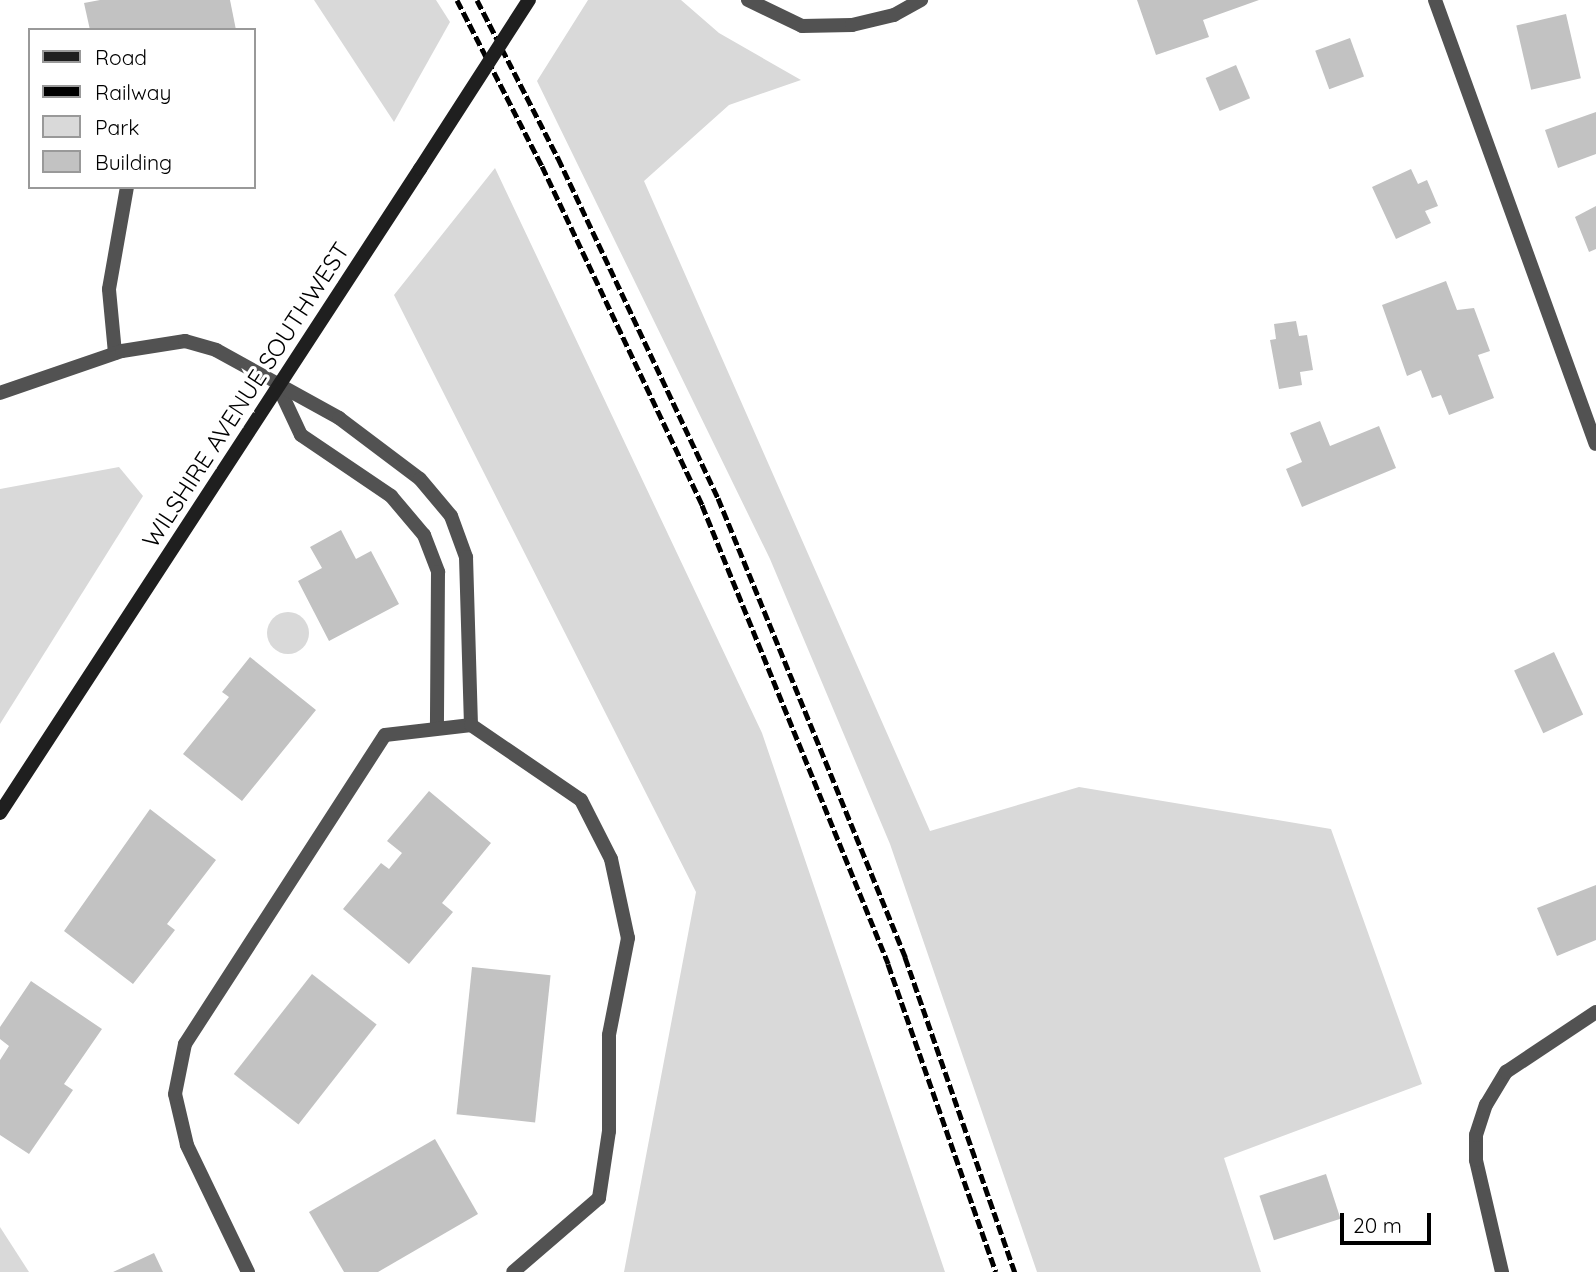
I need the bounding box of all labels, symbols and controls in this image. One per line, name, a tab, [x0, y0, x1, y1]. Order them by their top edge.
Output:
legend	[28, 28, 256, 189]
text: Road	[95, 44, 147, 70]
text: Railway	[95, 79, 171, 105]
text: Park	[95, 114, 139, 140]
text: Building	[95, 149, 172, 175]
street label: WILSHIRE AVENUE SOUTHWEST	[136, 237, 356, 553]
scale bar	[1344, 1198, 1435, 1242]
text: 20 m	[1353, 1212, 1402, 1238]

